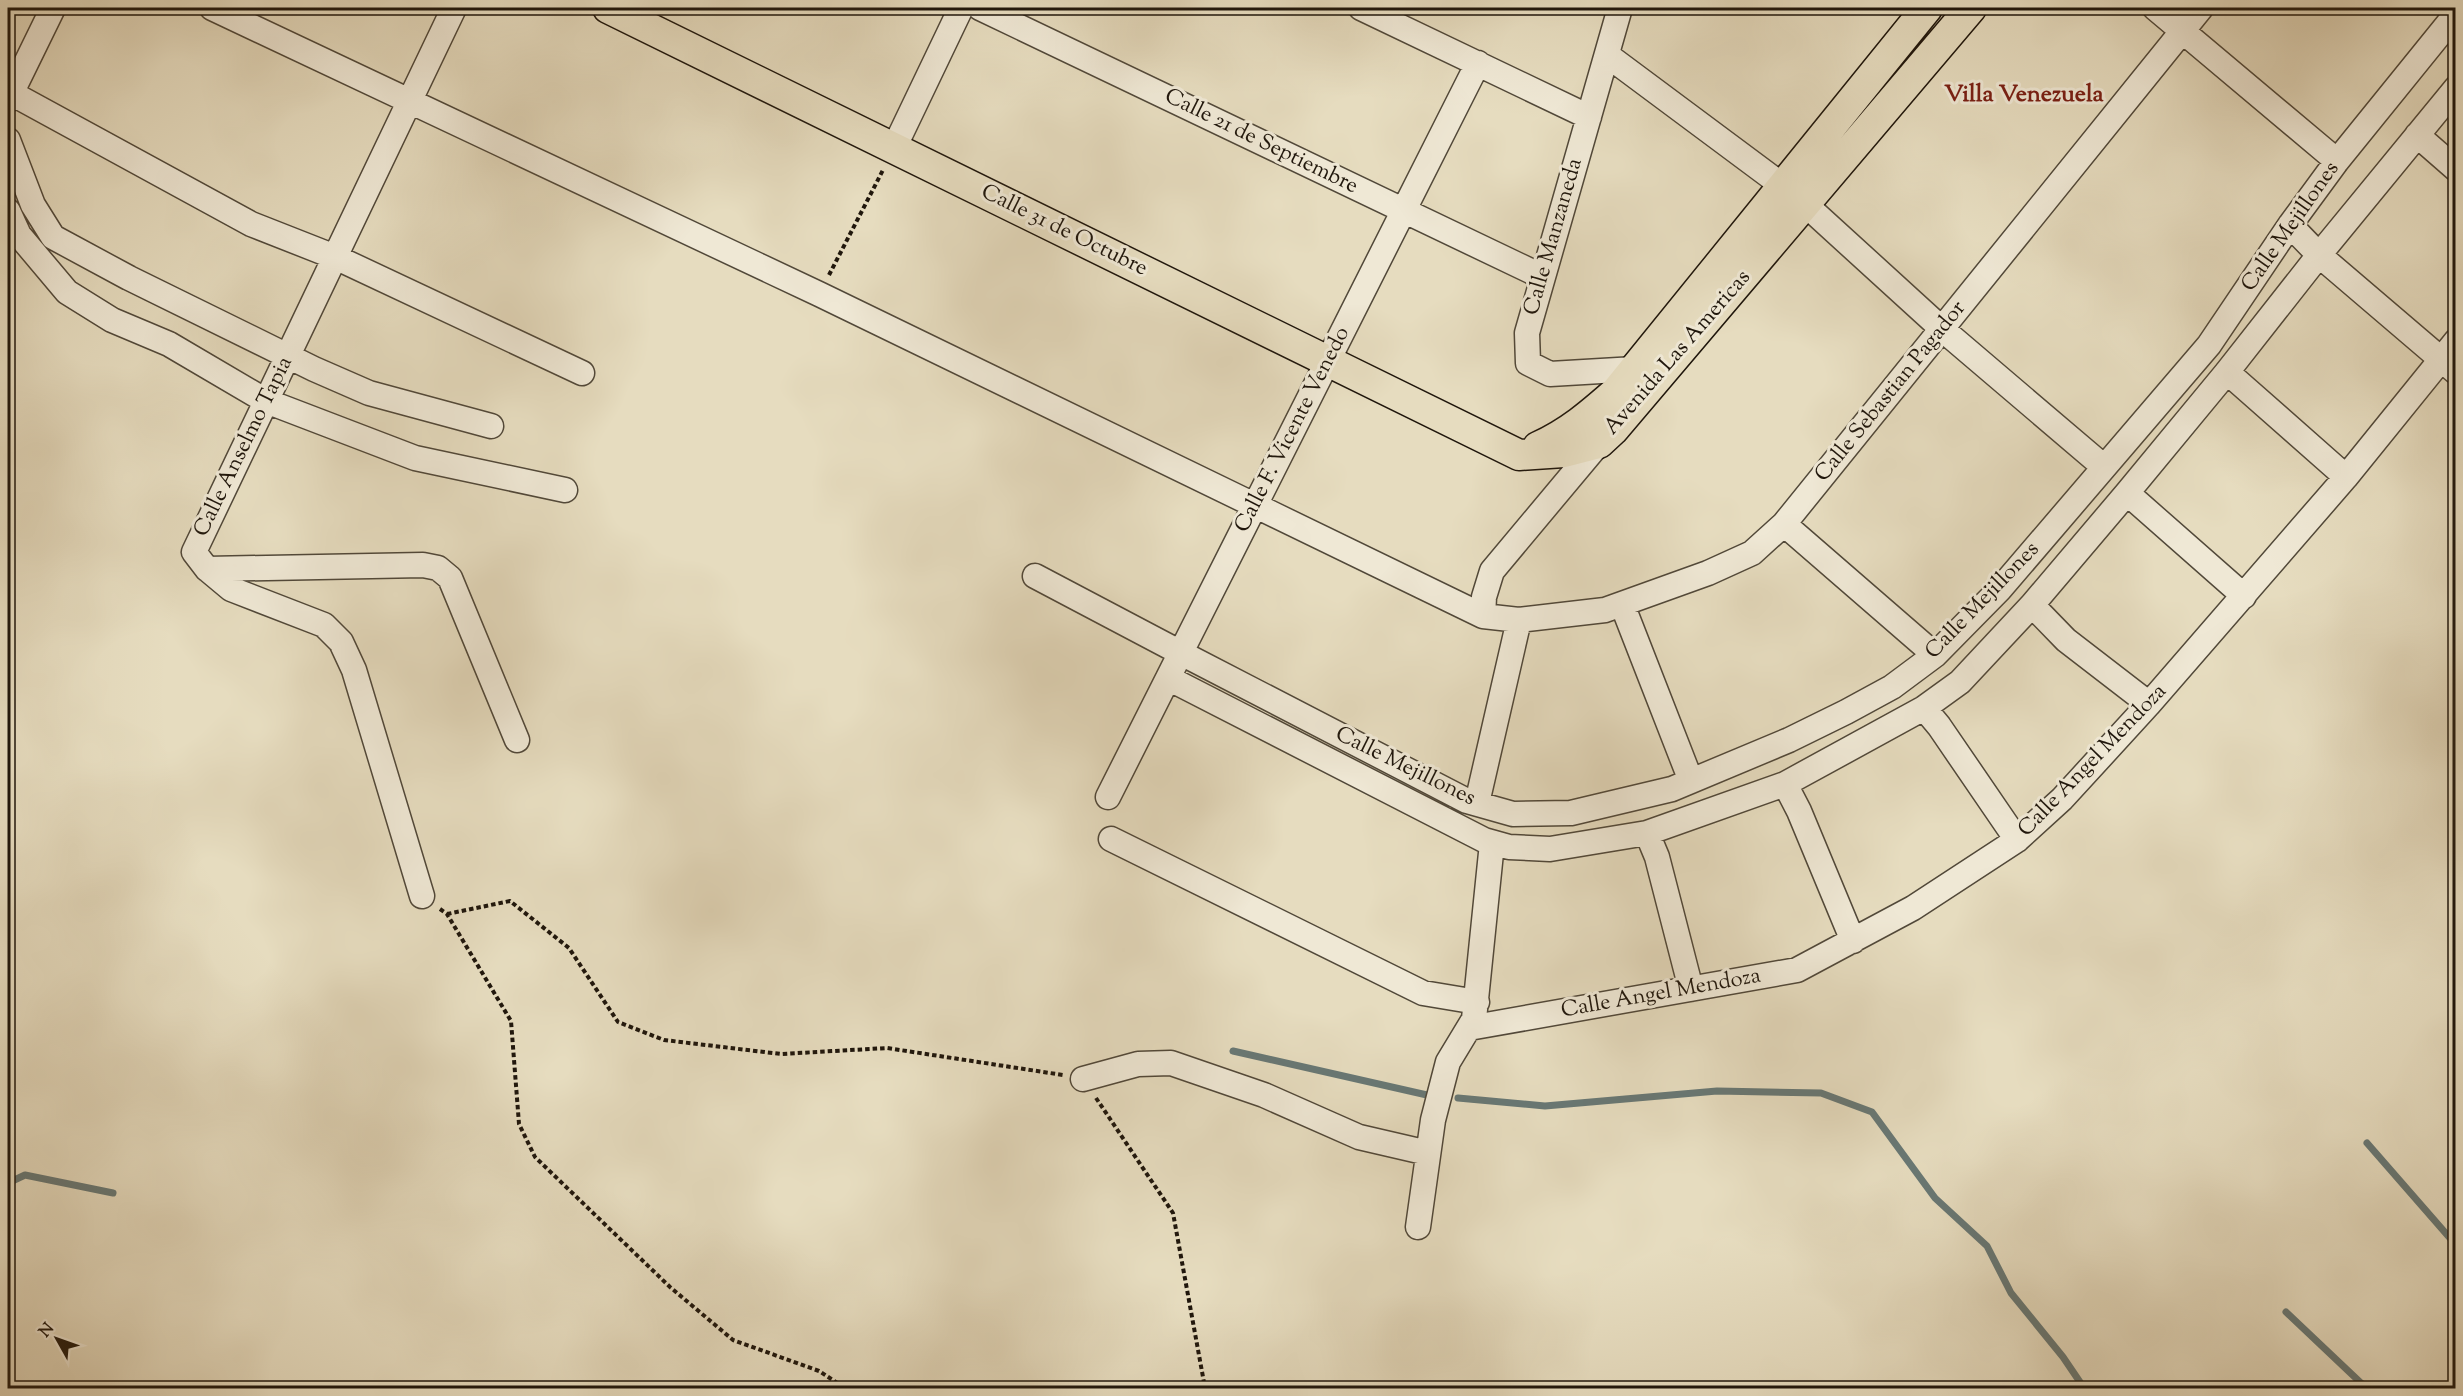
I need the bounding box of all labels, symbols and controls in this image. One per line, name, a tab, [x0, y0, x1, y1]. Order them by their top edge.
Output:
district label: Villa Venezuela	[1944, 78, 2105, 112]
street label: Calle 21 de Septiembre	[1159, 81, 1363, 203]
street label: Calle Manzaneda	[1516, 155, 1592, 319]
street label: Calle Mejillones	[2234, 155, 2348, 299]
street label: Calle 31 de Octubre	[975, 177, 1153, 285]
street label: Avenida Las Americas	[1597, 263, 1759, 443]
street label: Calle Sebastian Pagador	[1808, 294, 1974, 490]
street label: Calle F. Vicente Venedo	[1227, 322, 1359, 538]
street label: Calle Anselmo Tapia	[186, 351, 302, 543]
street label: Calle Mejillones	[1918, 535, 2048, 667]
street label: Calle Angel Mendoza	[2011, 677, 2175, 845]
street label: Calle Mejillones	[1329, 719, 1481, 815]
street label: Calle Angel Mendoza	[1559, 961, 1763, 1027]
north arrow	[27, 1309, 87, 1369]
text: N	[35, 1319, 60, 1343]

